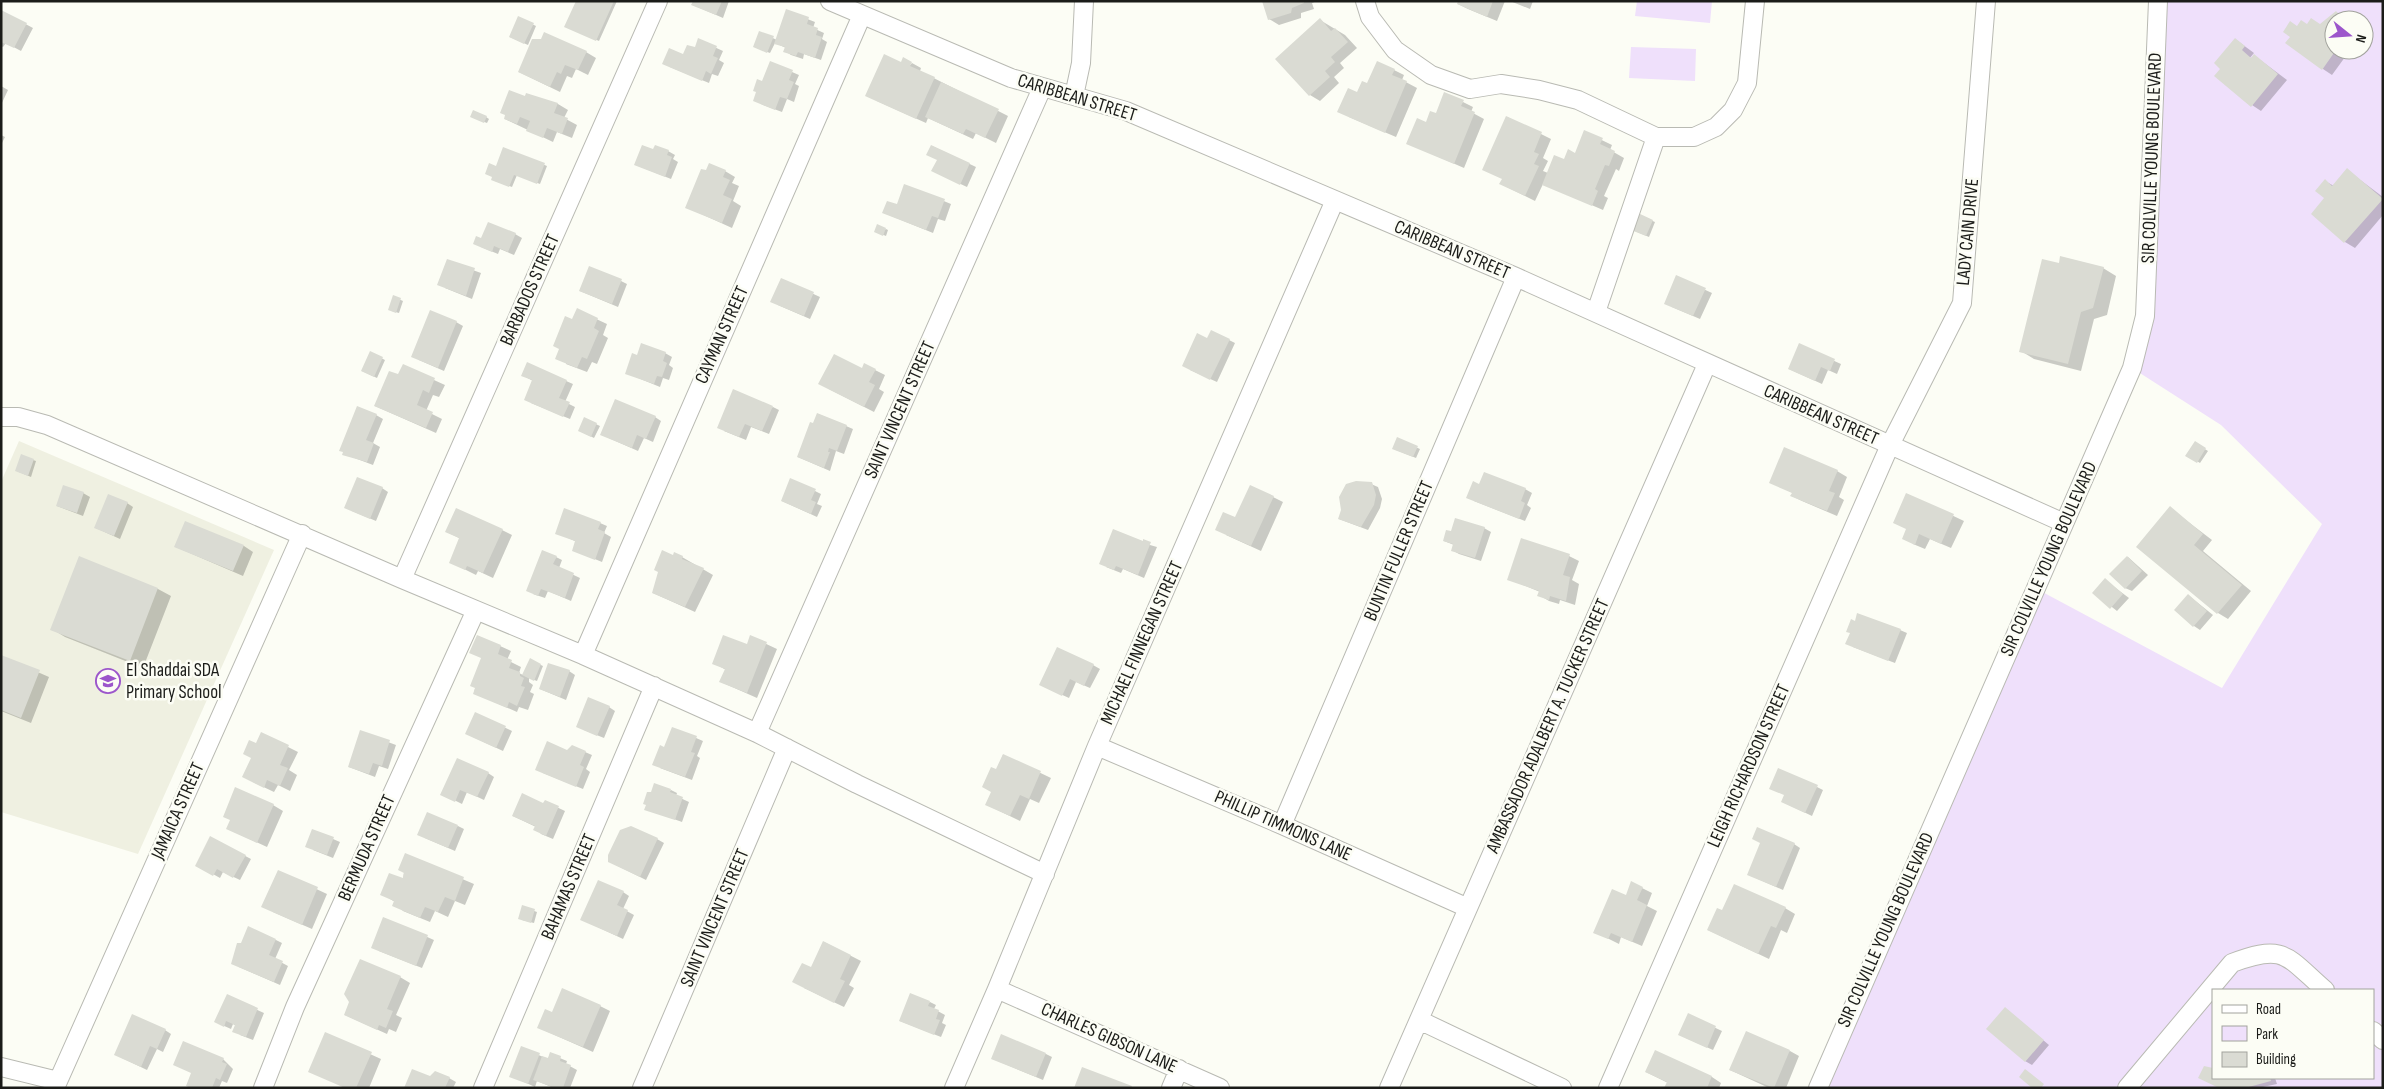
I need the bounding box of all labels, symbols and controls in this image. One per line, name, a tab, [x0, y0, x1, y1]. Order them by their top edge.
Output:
north arrow	[2324, 10, 2374, 60]
text: N	[2352, 33, 2370, 45]
street label: SIR COLVILLE YOUNG BOULEVARD	[2137, 52, 2167, 264]
street label: CARIBBEAN STREET	[1015, 69, 1140, 127]
street label: LADY CAIN DRIVE	[1952, 177, 1984, 287]
street label: CARIBBEAN STREET	[1391, 215, 1513, 285]
street label: BARBADOS STREET	[495, 230, 565, 349]
street label: CAYMAN STREET	[690, 282, 754, 387]
street label: SAINT VINCENT STREET	[859, 337, 941, 482]
street label: CARIBBEAN STREET	[1760, 379, 1882, 451]
street label: SIR COLVILLE YOUNG BOULEVARD	[1996, 458, 2102, 660]
street label: BUNTIN FULLER STREET	[1359, 477, 1439, 625]
street label: MICHAEL FINNEGAN STREET	[1096, 557, 1189, 728]
street label: AMBASSADOR ADALBERT A. TUCKER STREET	[1481, 595, 1615, 858]
place label: El Shaddai SDA Primary School	[126, 659, 222, 704]
school or university icon: El Shaddai SDA Primary School	[95, 668, 121, 694]
street label: LEIGH RICHARDSON STREET	[1703, 680, 1796, 851]
street label: JAMAICA STREET	[146, 759, 210, 864]
street label: PHILLIP TIMMONS LANE	[1211, 785, 1355, 867]
street label: BERMUDA STREET	[333, 791, 401, 905]
street label: SIR COLVILLE YOUNG BOULEVARD	[1833, 829, 1939, 1031]
street label: BAHAMAS STREET	[536, 830, 602, 943]
street label: SAINT VINCENT STREET	[676, 845, 755, 991]
legend	[2212, 989, 2374, 1079]
street label: CHARLES GIBSON LANE	[1037, 998, 1181, 1078]
text: Road	[2256, 1000, 2281, 1019]
text: Park	[2256, 1025, 2278, 1044]
text: Building	[2256, 1050, 2296, 1069]

